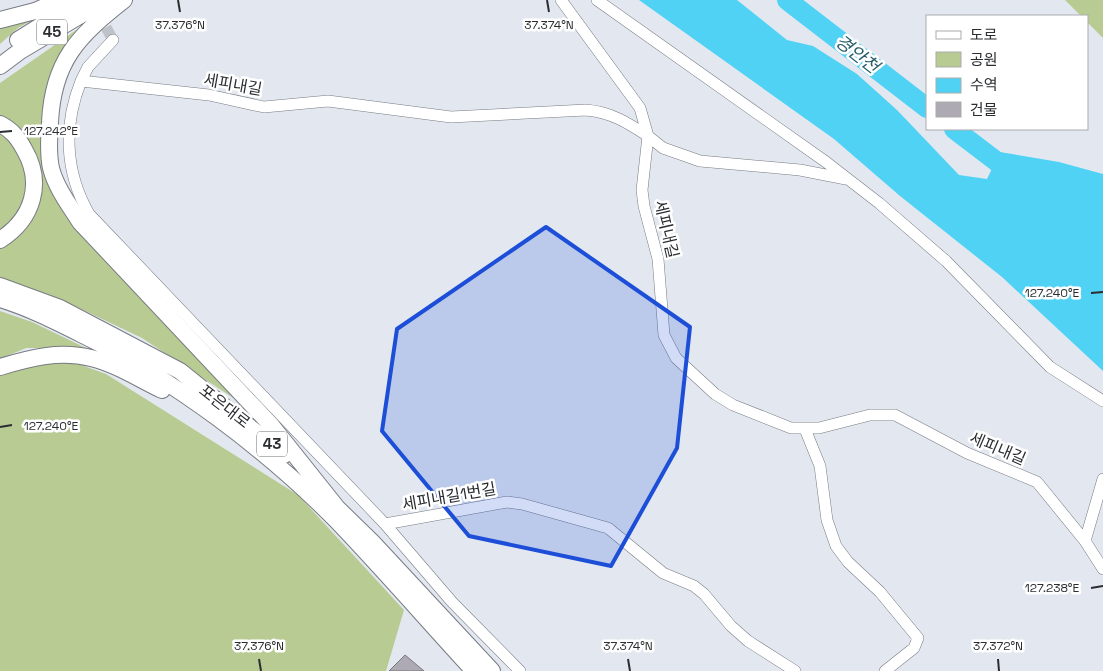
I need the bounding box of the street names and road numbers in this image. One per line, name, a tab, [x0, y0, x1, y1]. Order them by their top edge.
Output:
road number: 45	[37, 20, 67, 44]
street label: 세피내길	[202, 69, 264, 100]
street label: 세피내길	[650, 198, 683, 260]
street label: 포은대로	[195, 380, 255, 433]
street label: 세피내길	[967, 427, 1029, 470]
road number: 43	[257, 432, 287, 456]
street label: 세피내길1번길	[400, 478, 498, 515]

